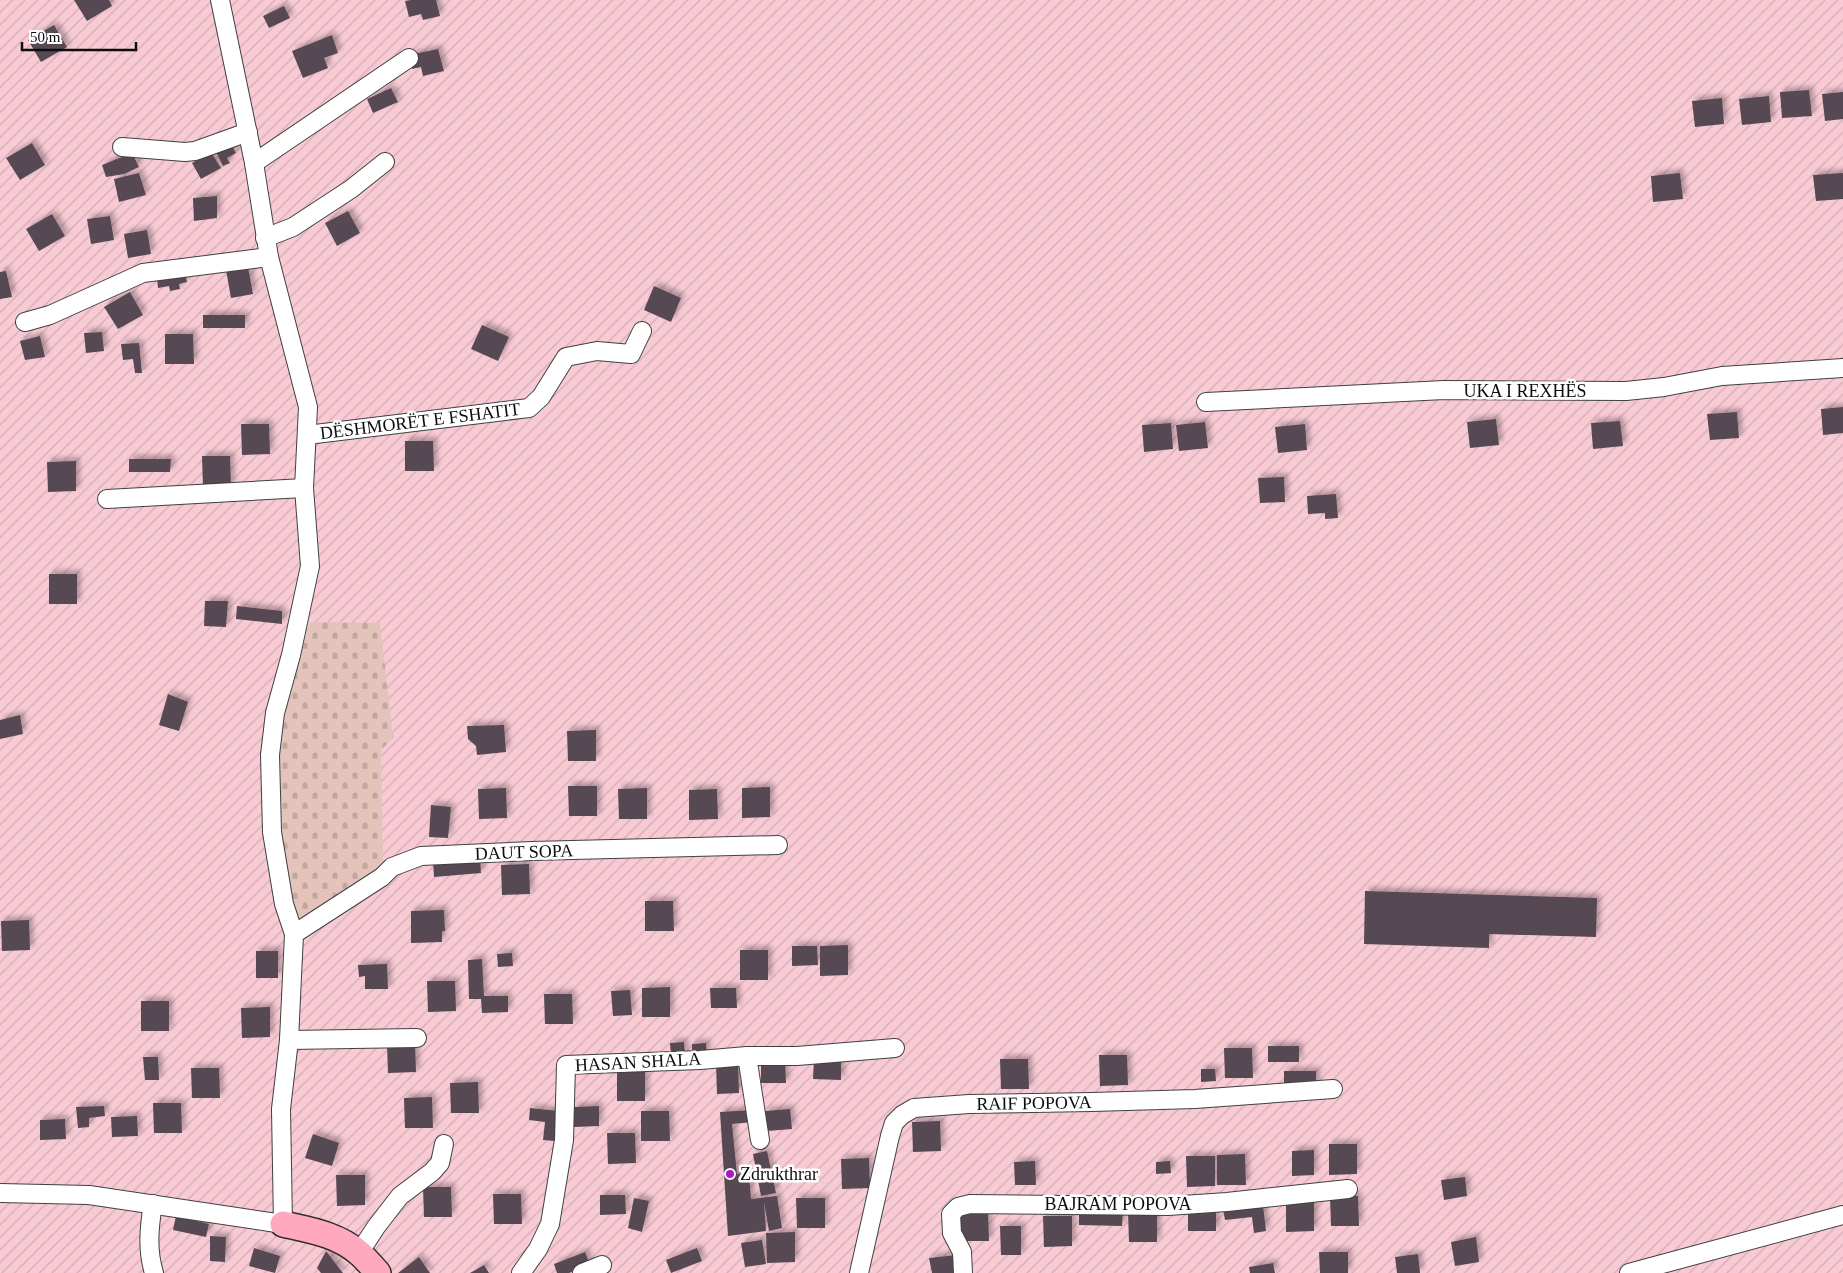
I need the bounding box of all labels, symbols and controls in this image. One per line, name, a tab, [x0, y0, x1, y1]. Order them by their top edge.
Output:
scale bar	[22, 20, 136, 52]
text: 50 m	[30, 29, 61, 45]
street label: UKA I REXHËS	[1463, 381, 1587, 401]
street label: DËSHMORËT E FSHATIT	[319, 399, 521, 443]
street label: DAUT SOPA	[474, 840, 574, 864]
street label: HASAN SHALA	[574, 1049, 702, 1075]
street label: RAIF POPOVA	[976, 1092, 1092, 1114]
place label: Zdrukthrar	[740, 1164, 818, 1184]
marker: Zdrukthrar	[724, 1168, 736, 1180]
street label: BAJRAM POPOVA	[1044, 1194, 1192, 1214]

